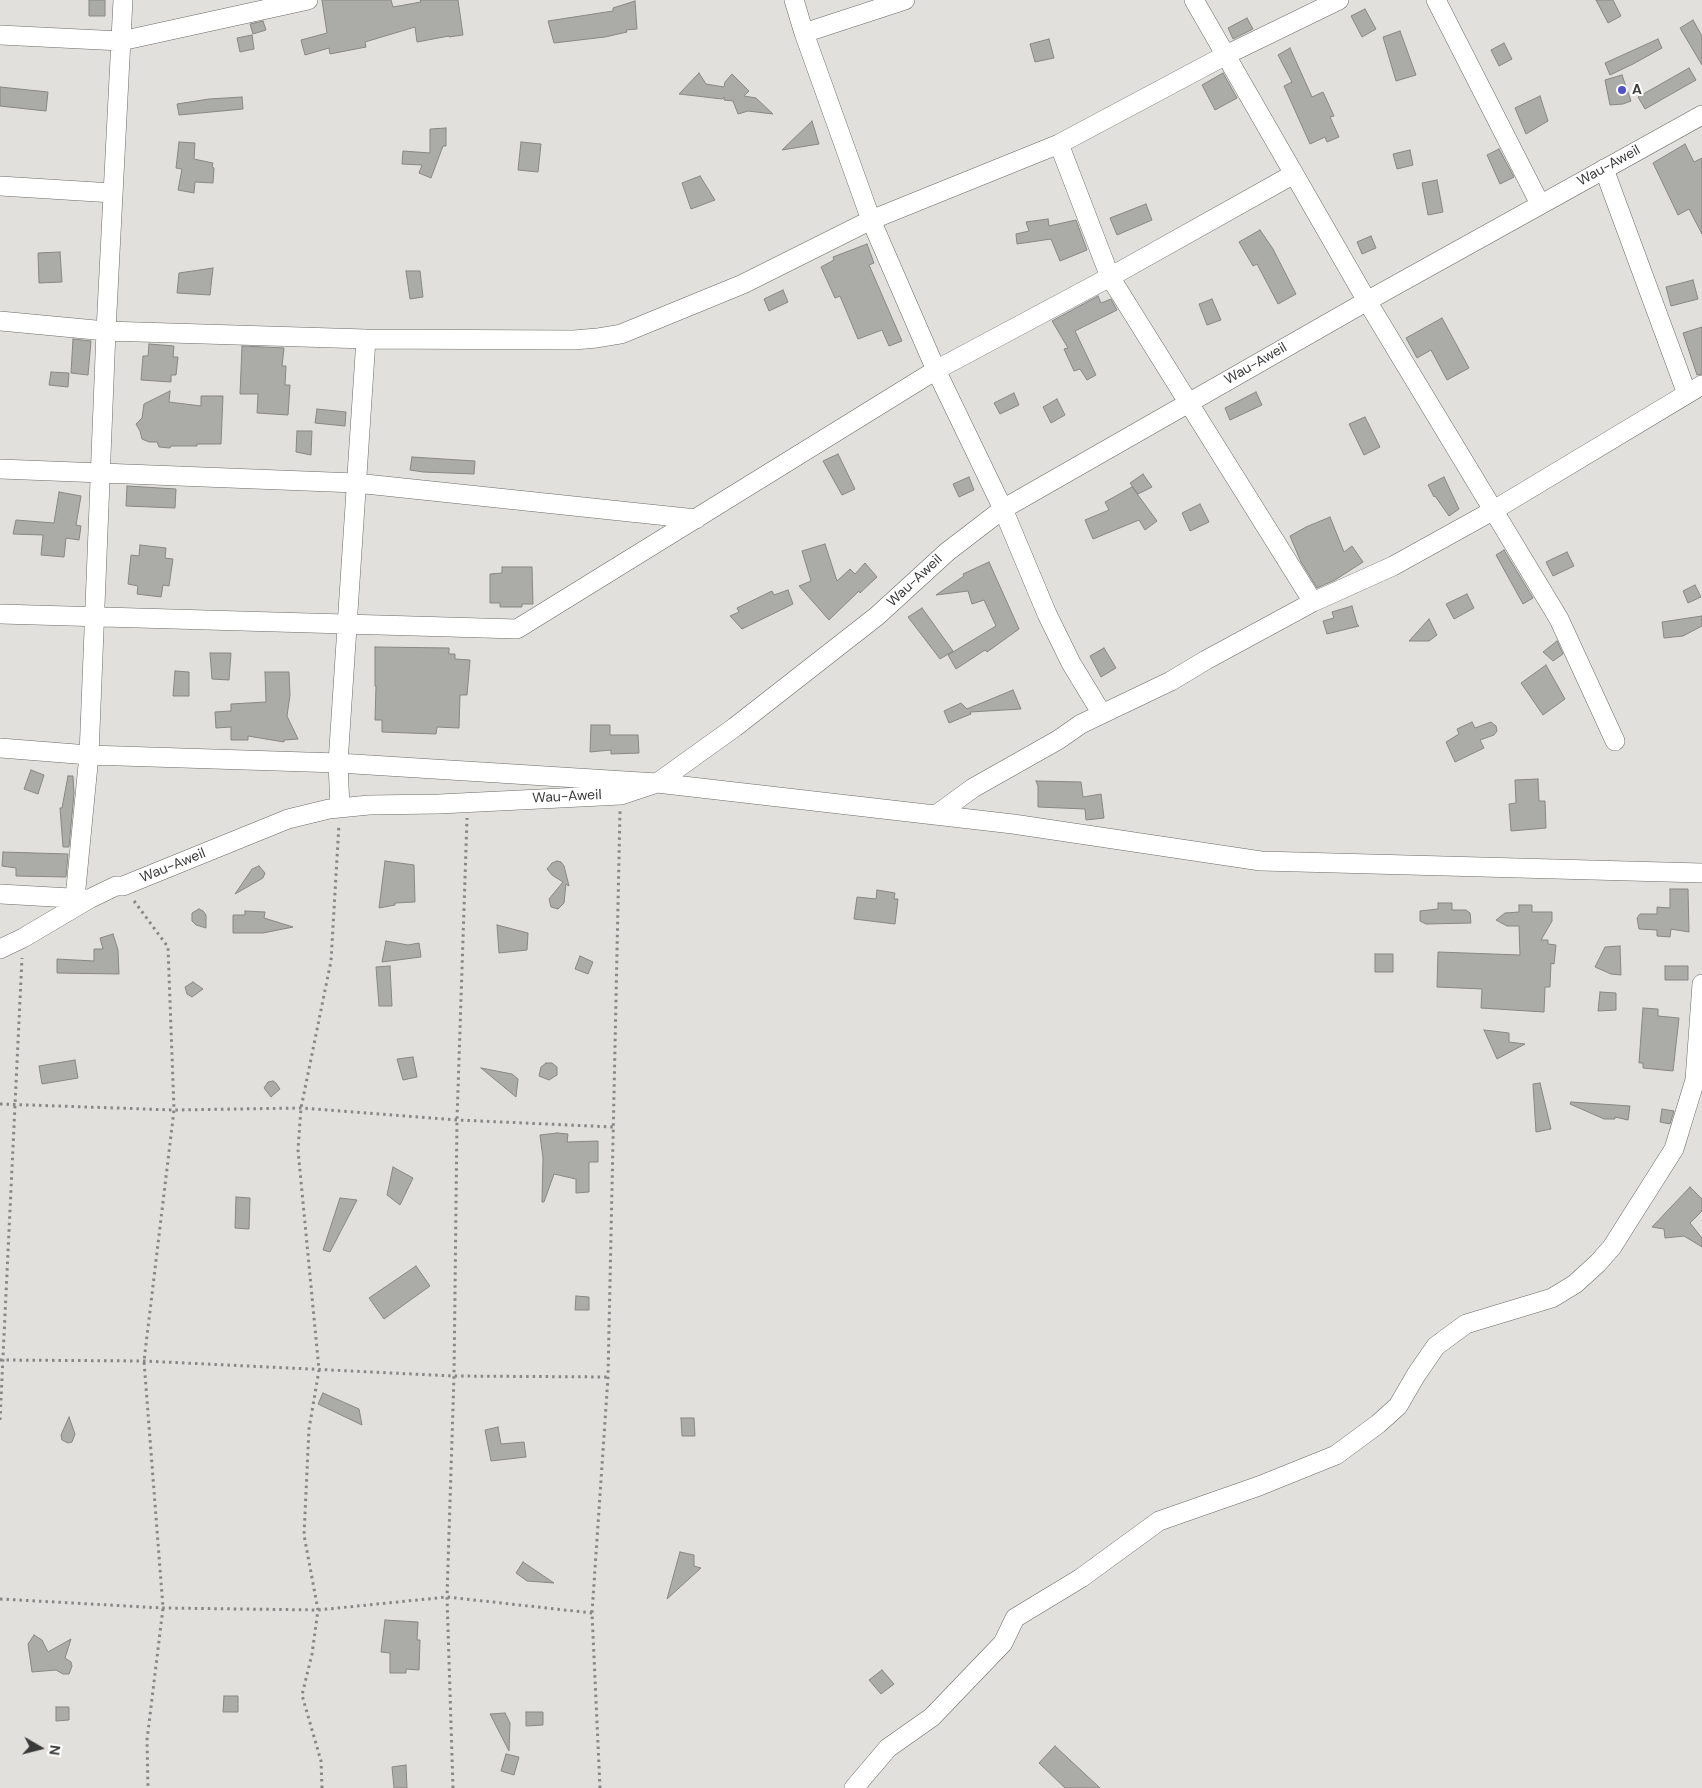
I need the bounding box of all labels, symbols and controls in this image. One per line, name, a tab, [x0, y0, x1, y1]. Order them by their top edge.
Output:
place label: A	[1632, 82, 1642, 98]
marker: A	[1616, 84, 1628, 96]
street label: Wau-Aweil	[1575, 142, 1643, 190]
street label: Wau-Aweil	[1222, 339, 1290, 389]
street label: Wau-Aweil	[884, 551, 946, 611]
street label: Wau-Aweil	[532, 787, 602, 807]
street label: Wau-Aweil	[138, 845, 208, 887]
north arrow	[15, 1723, 65, 1773]
text: N	[45, 1744, 64, 1756]

